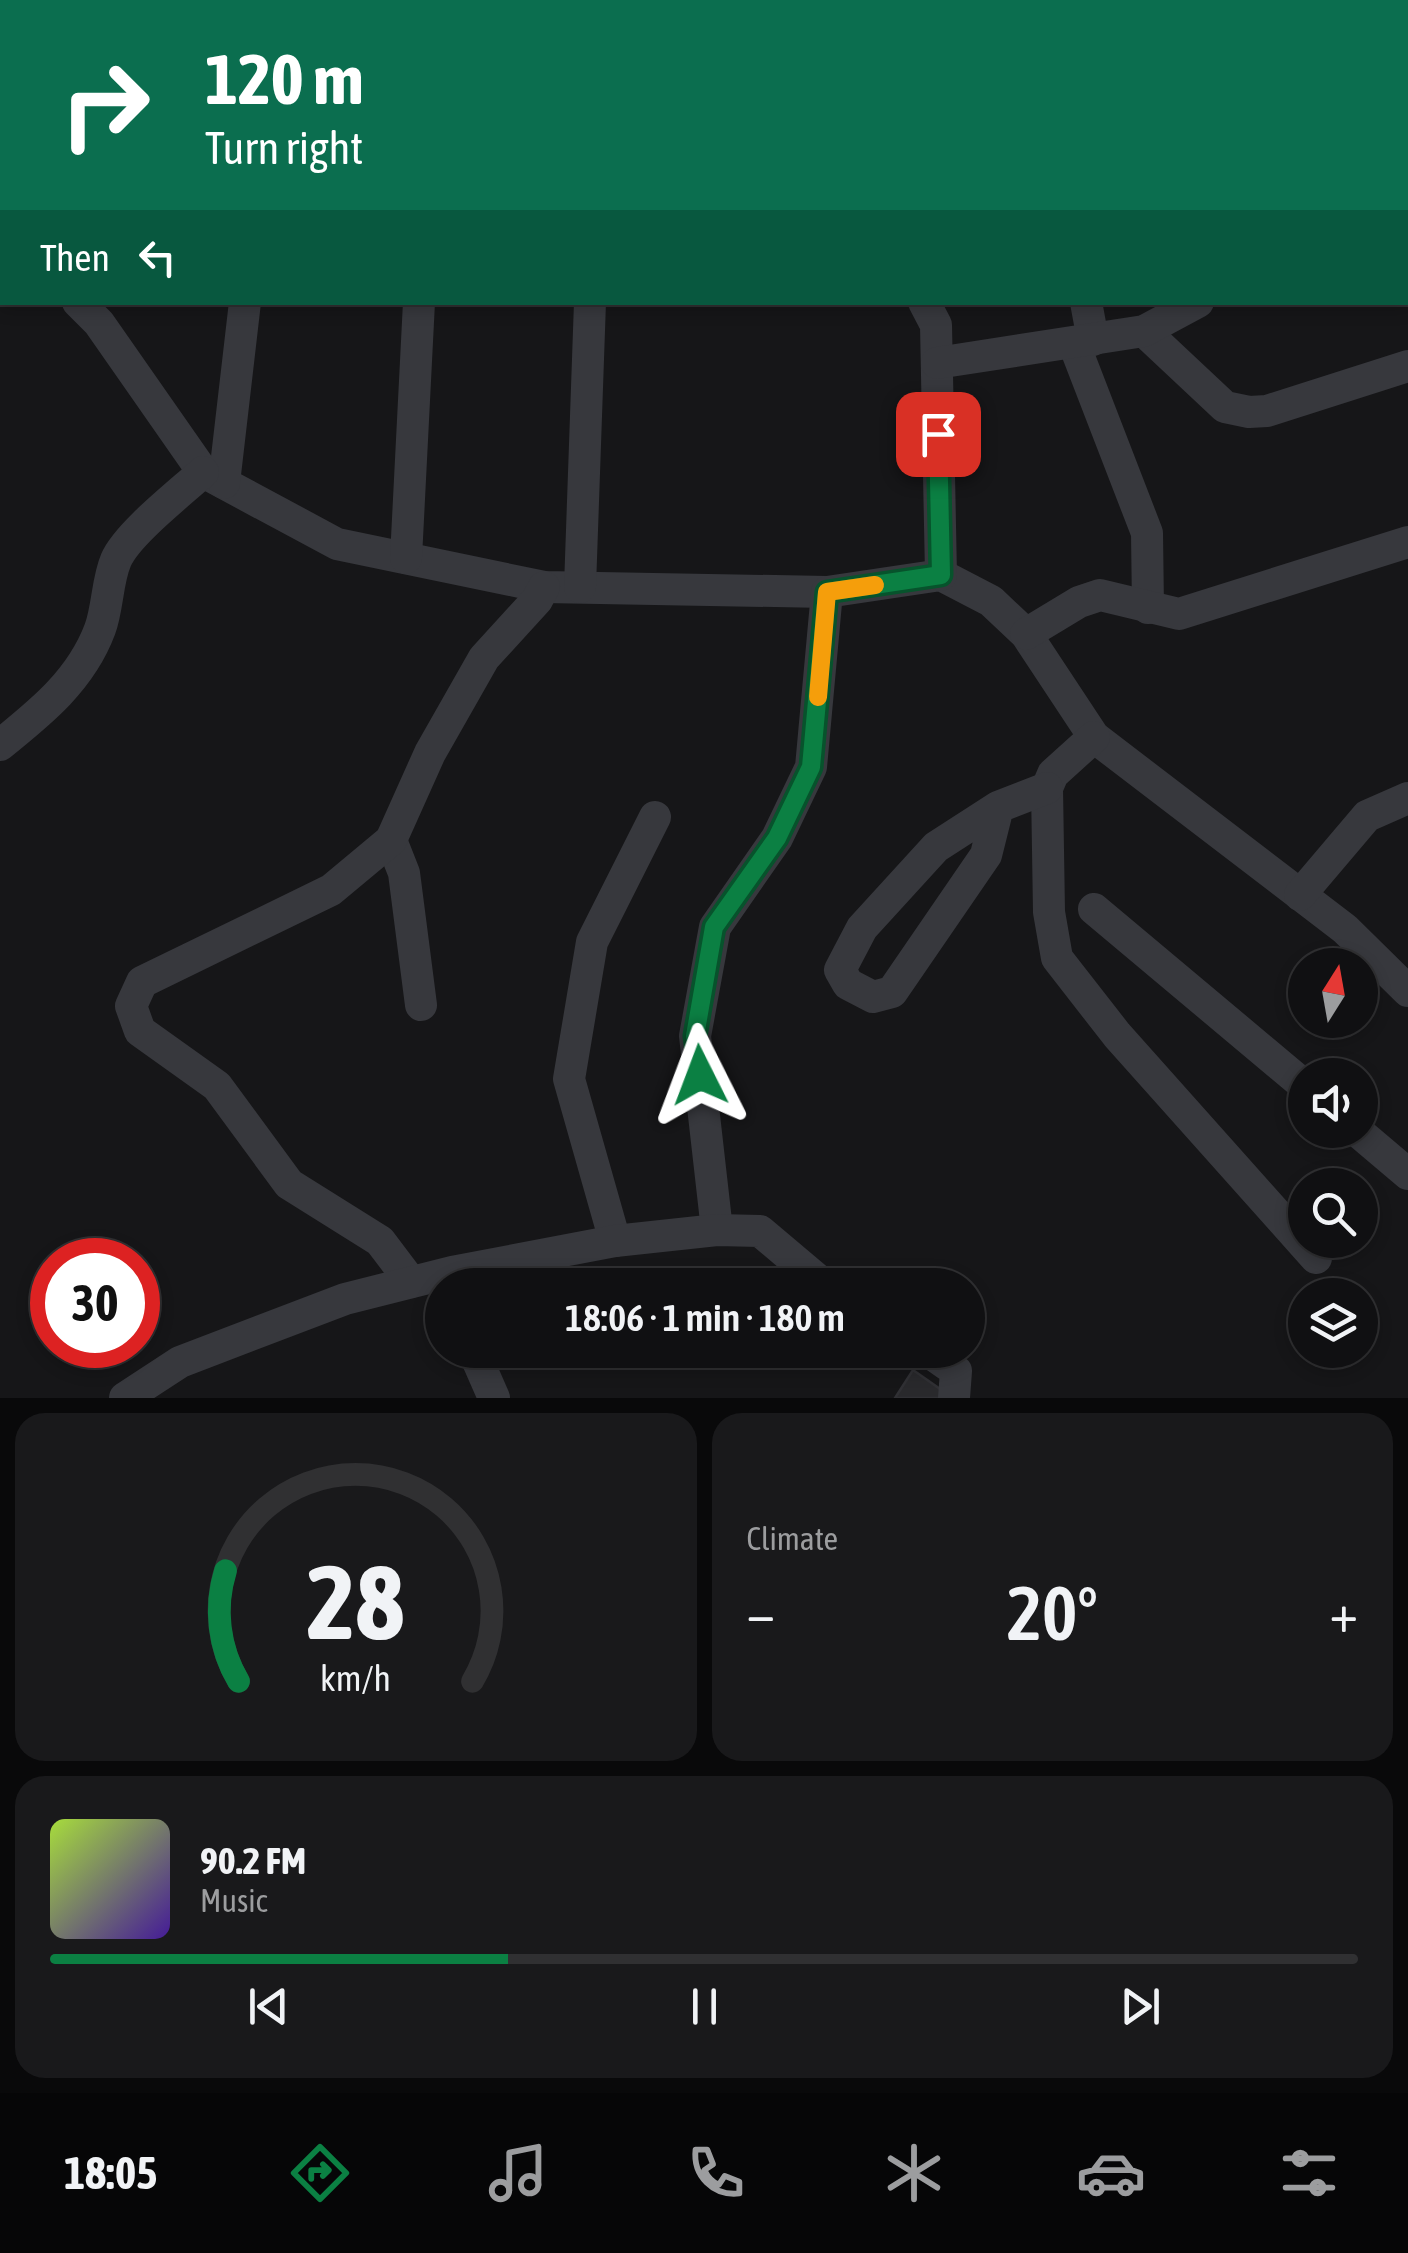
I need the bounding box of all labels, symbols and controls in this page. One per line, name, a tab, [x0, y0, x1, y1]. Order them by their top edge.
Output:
text: 120 m	[205, 39, 364, 119]
icon: right	[40, 40, 170, 170]
text: Turn right	[205, 122, 363, 174]
icon: left	[130, 230, 185, 285]
text: Then	[40, 236, 110, 279]
pin	[896, 392, 981, 477]
icon: arrive	[911, 407, 966, 462]
north arrow	[1288, 948, 1378, 1038]
map controls	[1288, 948, 1378, 1368]
position arrow	[648, 1023, 752, 1127]
button: sound	[1288, 1058, 1378, 1148]
button: search	[1288, 1168, 1378, 1258]
speed limit sign: 30	[30, 1238, 160, 1368]
button: layers	[1288, 1278, 1378, 1368]
text: 18:06 · 1 min · 180 m	[565, 1296, 845, 1339]
text: Climate	[747, 1520, 838, 1557]
text: 28	[307, 1542, 405, 1661]
text: 20°	[1007, 1570, 1098, 1656]
text: −	[747, 1581, 775, 1644]
text: +	[1329, 1581, 1358, 1644]
text: km/h	[320, 1658, 391, 1699]
text: 90.2 FM	[200, 1839, 306, 1882]
text: Music	[200, 1882, 267, 1919]
icon: previous	[241, 1979, 296, 2034]
icon: pause	[677, 1979, 732, 2034]
icon: next	[1113, 1979, 1168, 2034]
icon: directions	[285, 2138, 355, 2208]
icon: music	[483, 2138, 553, 2208]
icon: phone	[681, 2138, 751, 2208]
icon: climate	[879, 2138, 949, 2208]
icon: car	[1076, 2138, 1146, 2208]
icon: filters	[1274, 2138, 1344, 2208]
text: 18:05	[64, 2147, 157, 2199]

